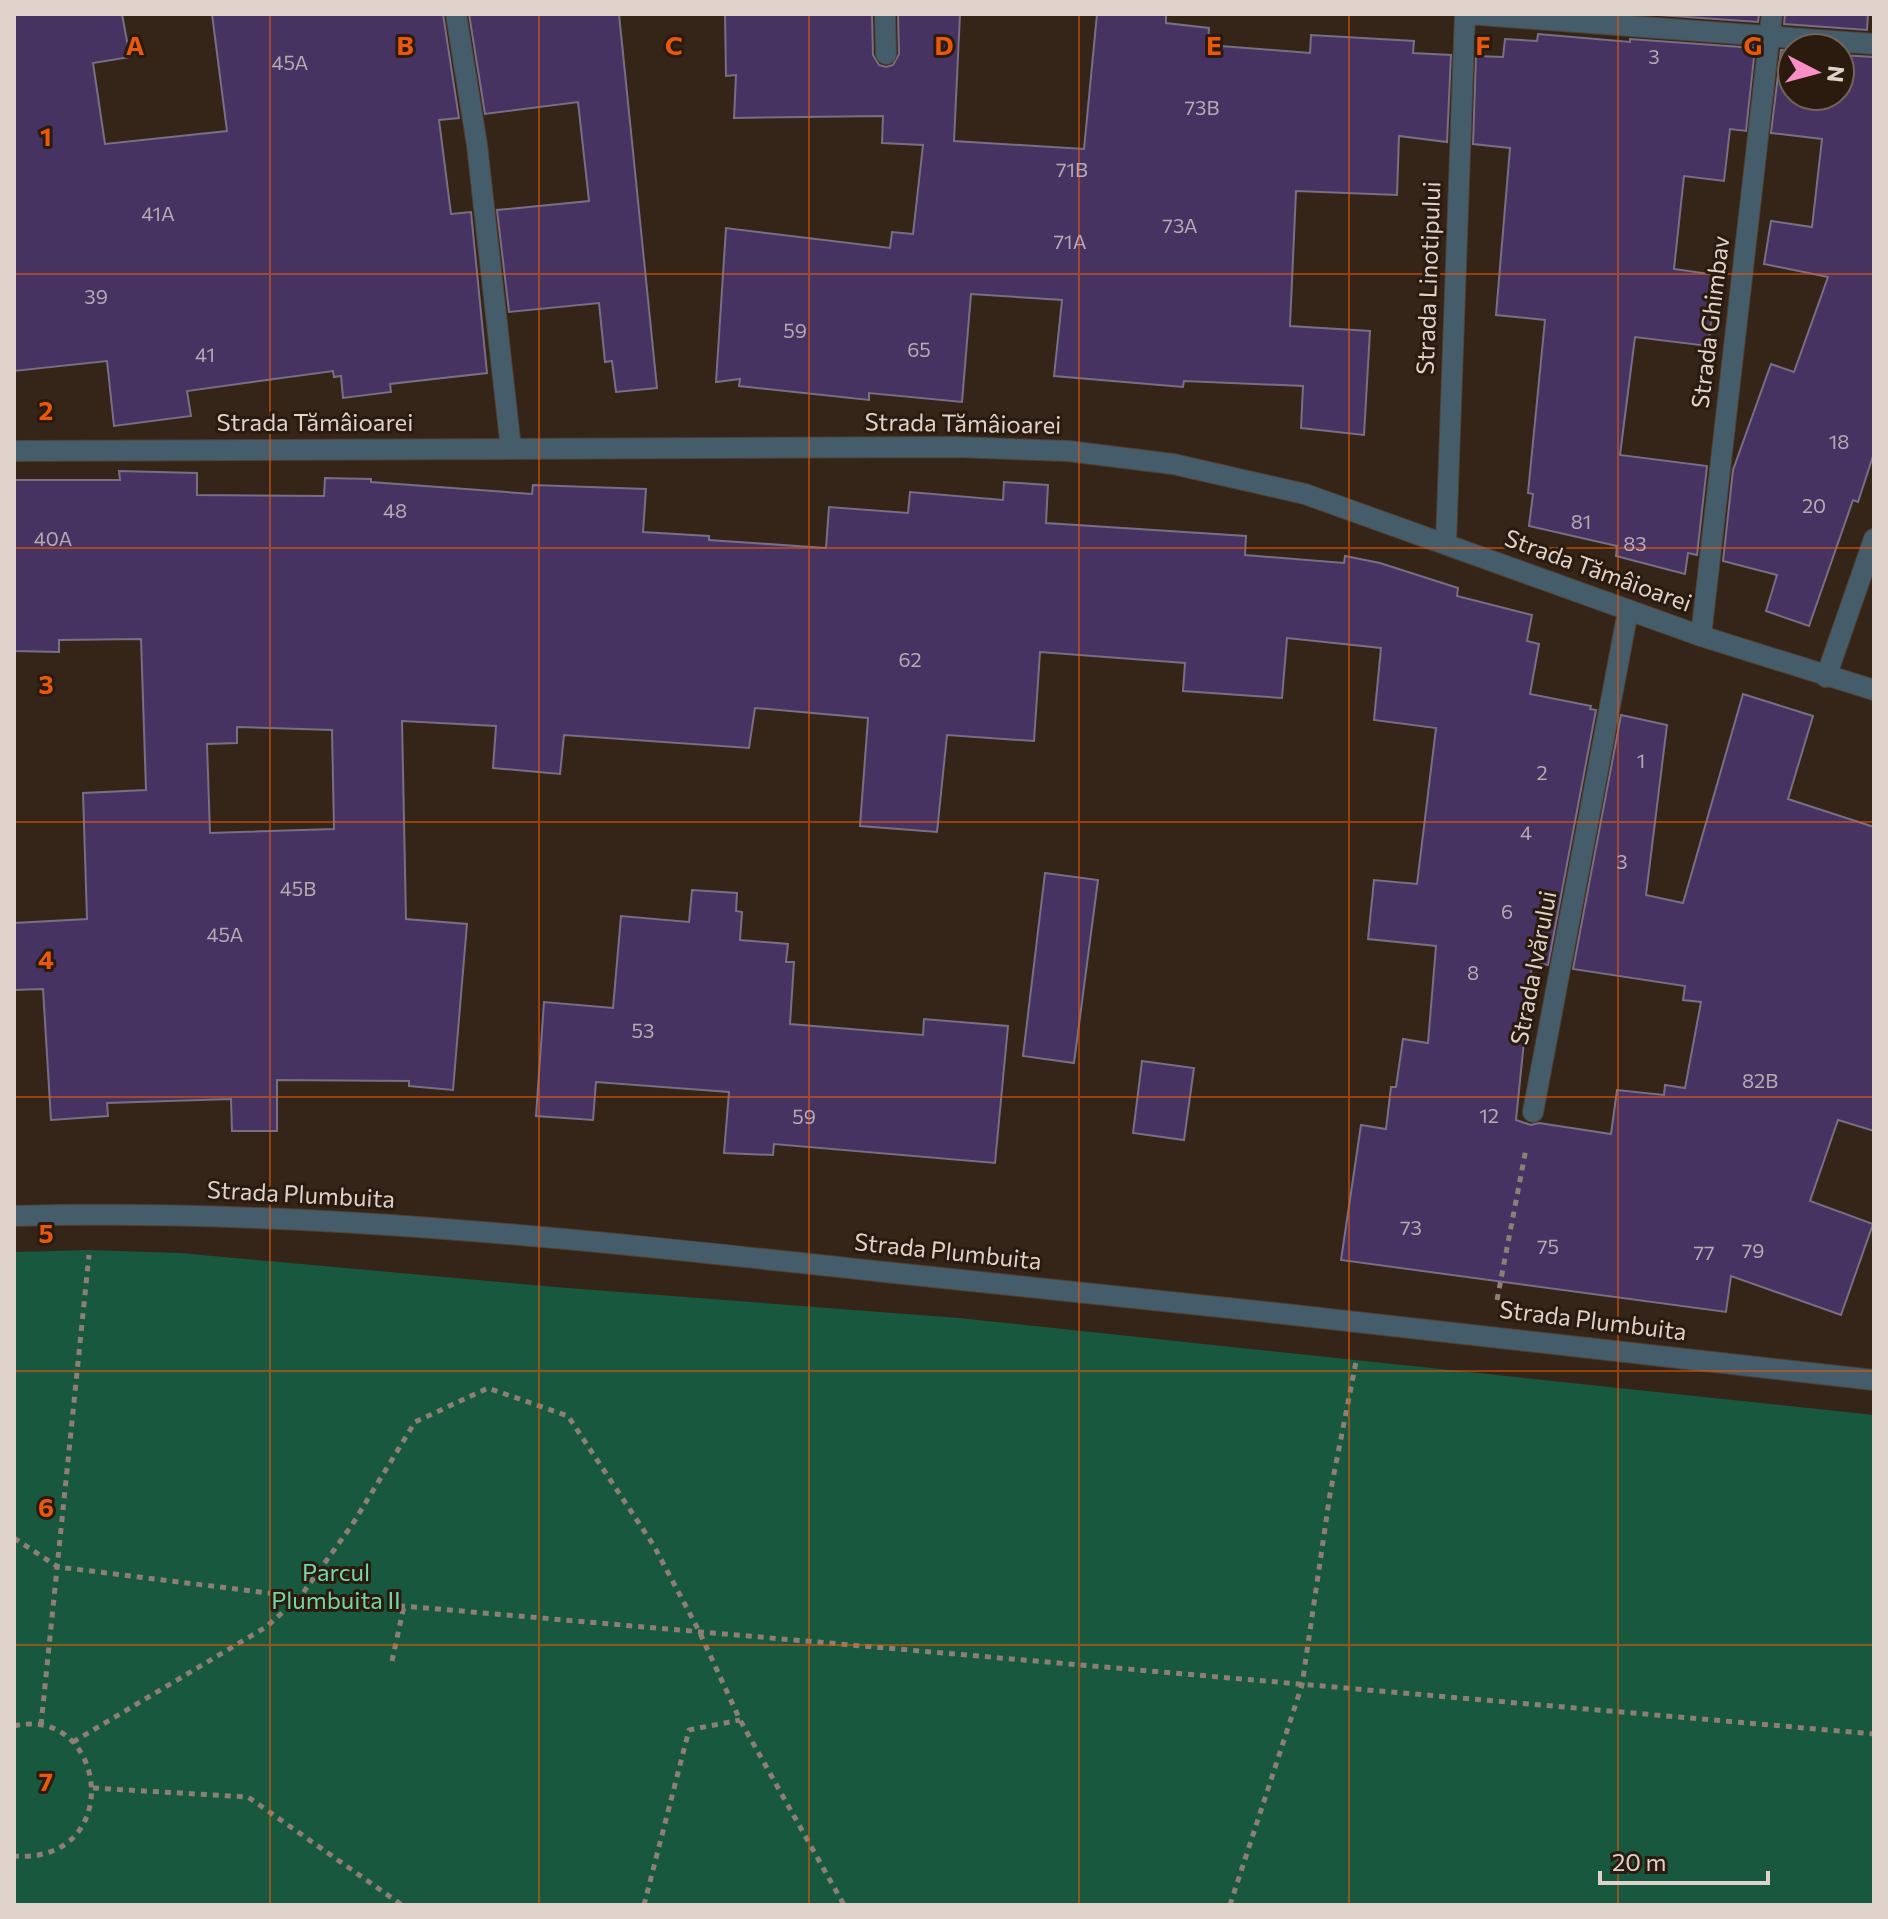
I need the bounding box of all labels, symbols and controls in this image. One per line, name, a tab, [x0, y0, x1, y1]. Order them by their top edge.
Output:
text: A	[126, 29, 145, 60]
text: B	[396, 29, 414, 60]
text: C	[665, 29, 683, 60]
text: D	[934, 29, 954, 60]
text: E	[1206, 29, 1222, 60]
text: F	[1475, 29, 1491, 60]
text: G	[1744, 29, 1762, 60]
north arrow	[1776, 32, 1856, 112]
house number: 3	[1648, 44, 1660, 68]
house number: 45A	[272, 50, 309, 74]
text: N	[1822, 65, 1851, 84]
house number: 73B	[1185, 95, 1220, 119]
text: 1	[40, 120, 52, 151]
house number: 71B	[1056, 157, 1088, 181]
street label: Strada Linotipului	[1410, 181, 1445, 375]
house number: 41A	[141, 201, 175, 225]
house number: 73A	[1162, 213, 1198, 237]
house number: 71A	[1054, 229, 1087, 253]
street label: Strada Ghimbav	[1685, 234, 1734, 410]
house number: 39	[84, 284, 108, 308]
house number: 59	[783, 318, 807, 342]
house number: 65	[907, 337, 931, 361]
house number: 41	[195, 342, 215, 366]
text: 2	[39, 394, 53, 425]
street label: Strada Tămâioarei	[864, 406, 1062, 439]
street label: Strada Tămâioarei	[217, 407, 413, 436]
house number: 18	[1829, 429, 1849, 453]
house number: 20	[1802, 493, 1826, 517]
house number: 48	[383, 498, 407, 522]
house number: 81	[1571, 509, 1591, 533]
street label: Strada Tămâioarei	[1501, 522, 1696, 617]
house number: 40A	[34, 526, 72, 550]
house number: 83	[1623, 531, 1647, 555]
house number: 62	[898, 647, 922, 671]
text: 3	[38, 668, 54, 699]
house number: 1	[1637, 748, 1645, 772]
house number: 2	[1536, 760, 1548, 784]
house number: 4	[1520, 820, 1532, 844]
house number: 3	[1616, 849, 1628, 873]
house number: 45B	[280, 876, 316, 900]
street label: Strada Ivărului	[1503, 888, 1562, 1047]
house number: 6	[1501, 899, 1513, 923]
house number: 45A	[207, 922, 244, 946]
text: 4	[38, 943, 54, 974]
house number: 8	[1467, 960, 1479, 984]
house number: 53	[632, 1018, 654, 1042]
house number: 82B	[1742, 1068, 1778, 1092]
house number: 12	[1479, 1103, 1499, 1127]
house number: 59	[792, 1104, 816, 1128]
street label: Strada Plumbuita	[206, 1174, 396, 1213]
house number: 73	[1400, 1215, 1422, 1239]
text: 5	[38, 1217, 54, 1248]
street label: Strada Plumbuita	[853, 1226, 1043, 1275]
house number: 75	[1537, 1234, 1559, 1258]
house number: 79	[1742, 1238, 1764, 1262]
house number: 77	[1693, 1240, 1715, 1264]
street label: Strada Plumbuita	[1498, 1294, 1688, 1345]
text: 6	[38, 1491, 54, 1522]
park label: Parcul Plumbuita II	[271, 1557, 401, 1614]
text: 7	[39, 1765, 53, 1796]
scale bar	[1600, 1835, 1768, 1885]
text: 20 m	[1612, 1847, 1666, 1876]

